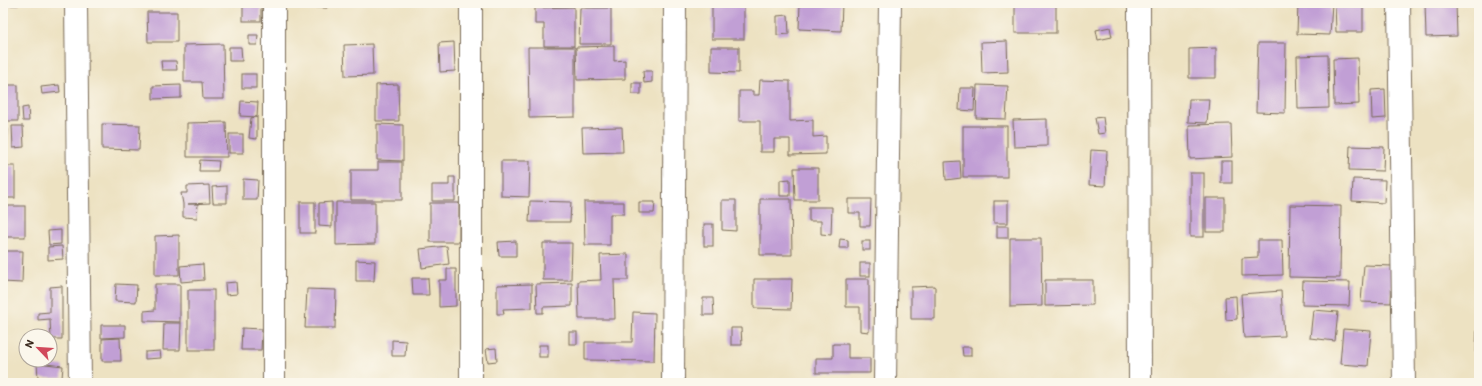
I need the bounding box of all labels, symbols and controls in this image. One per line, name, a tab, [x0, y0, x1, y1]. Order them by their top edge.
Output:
north arrow	[18, 328, 58, 368]
text: N	[22, 338, 37, 350]

